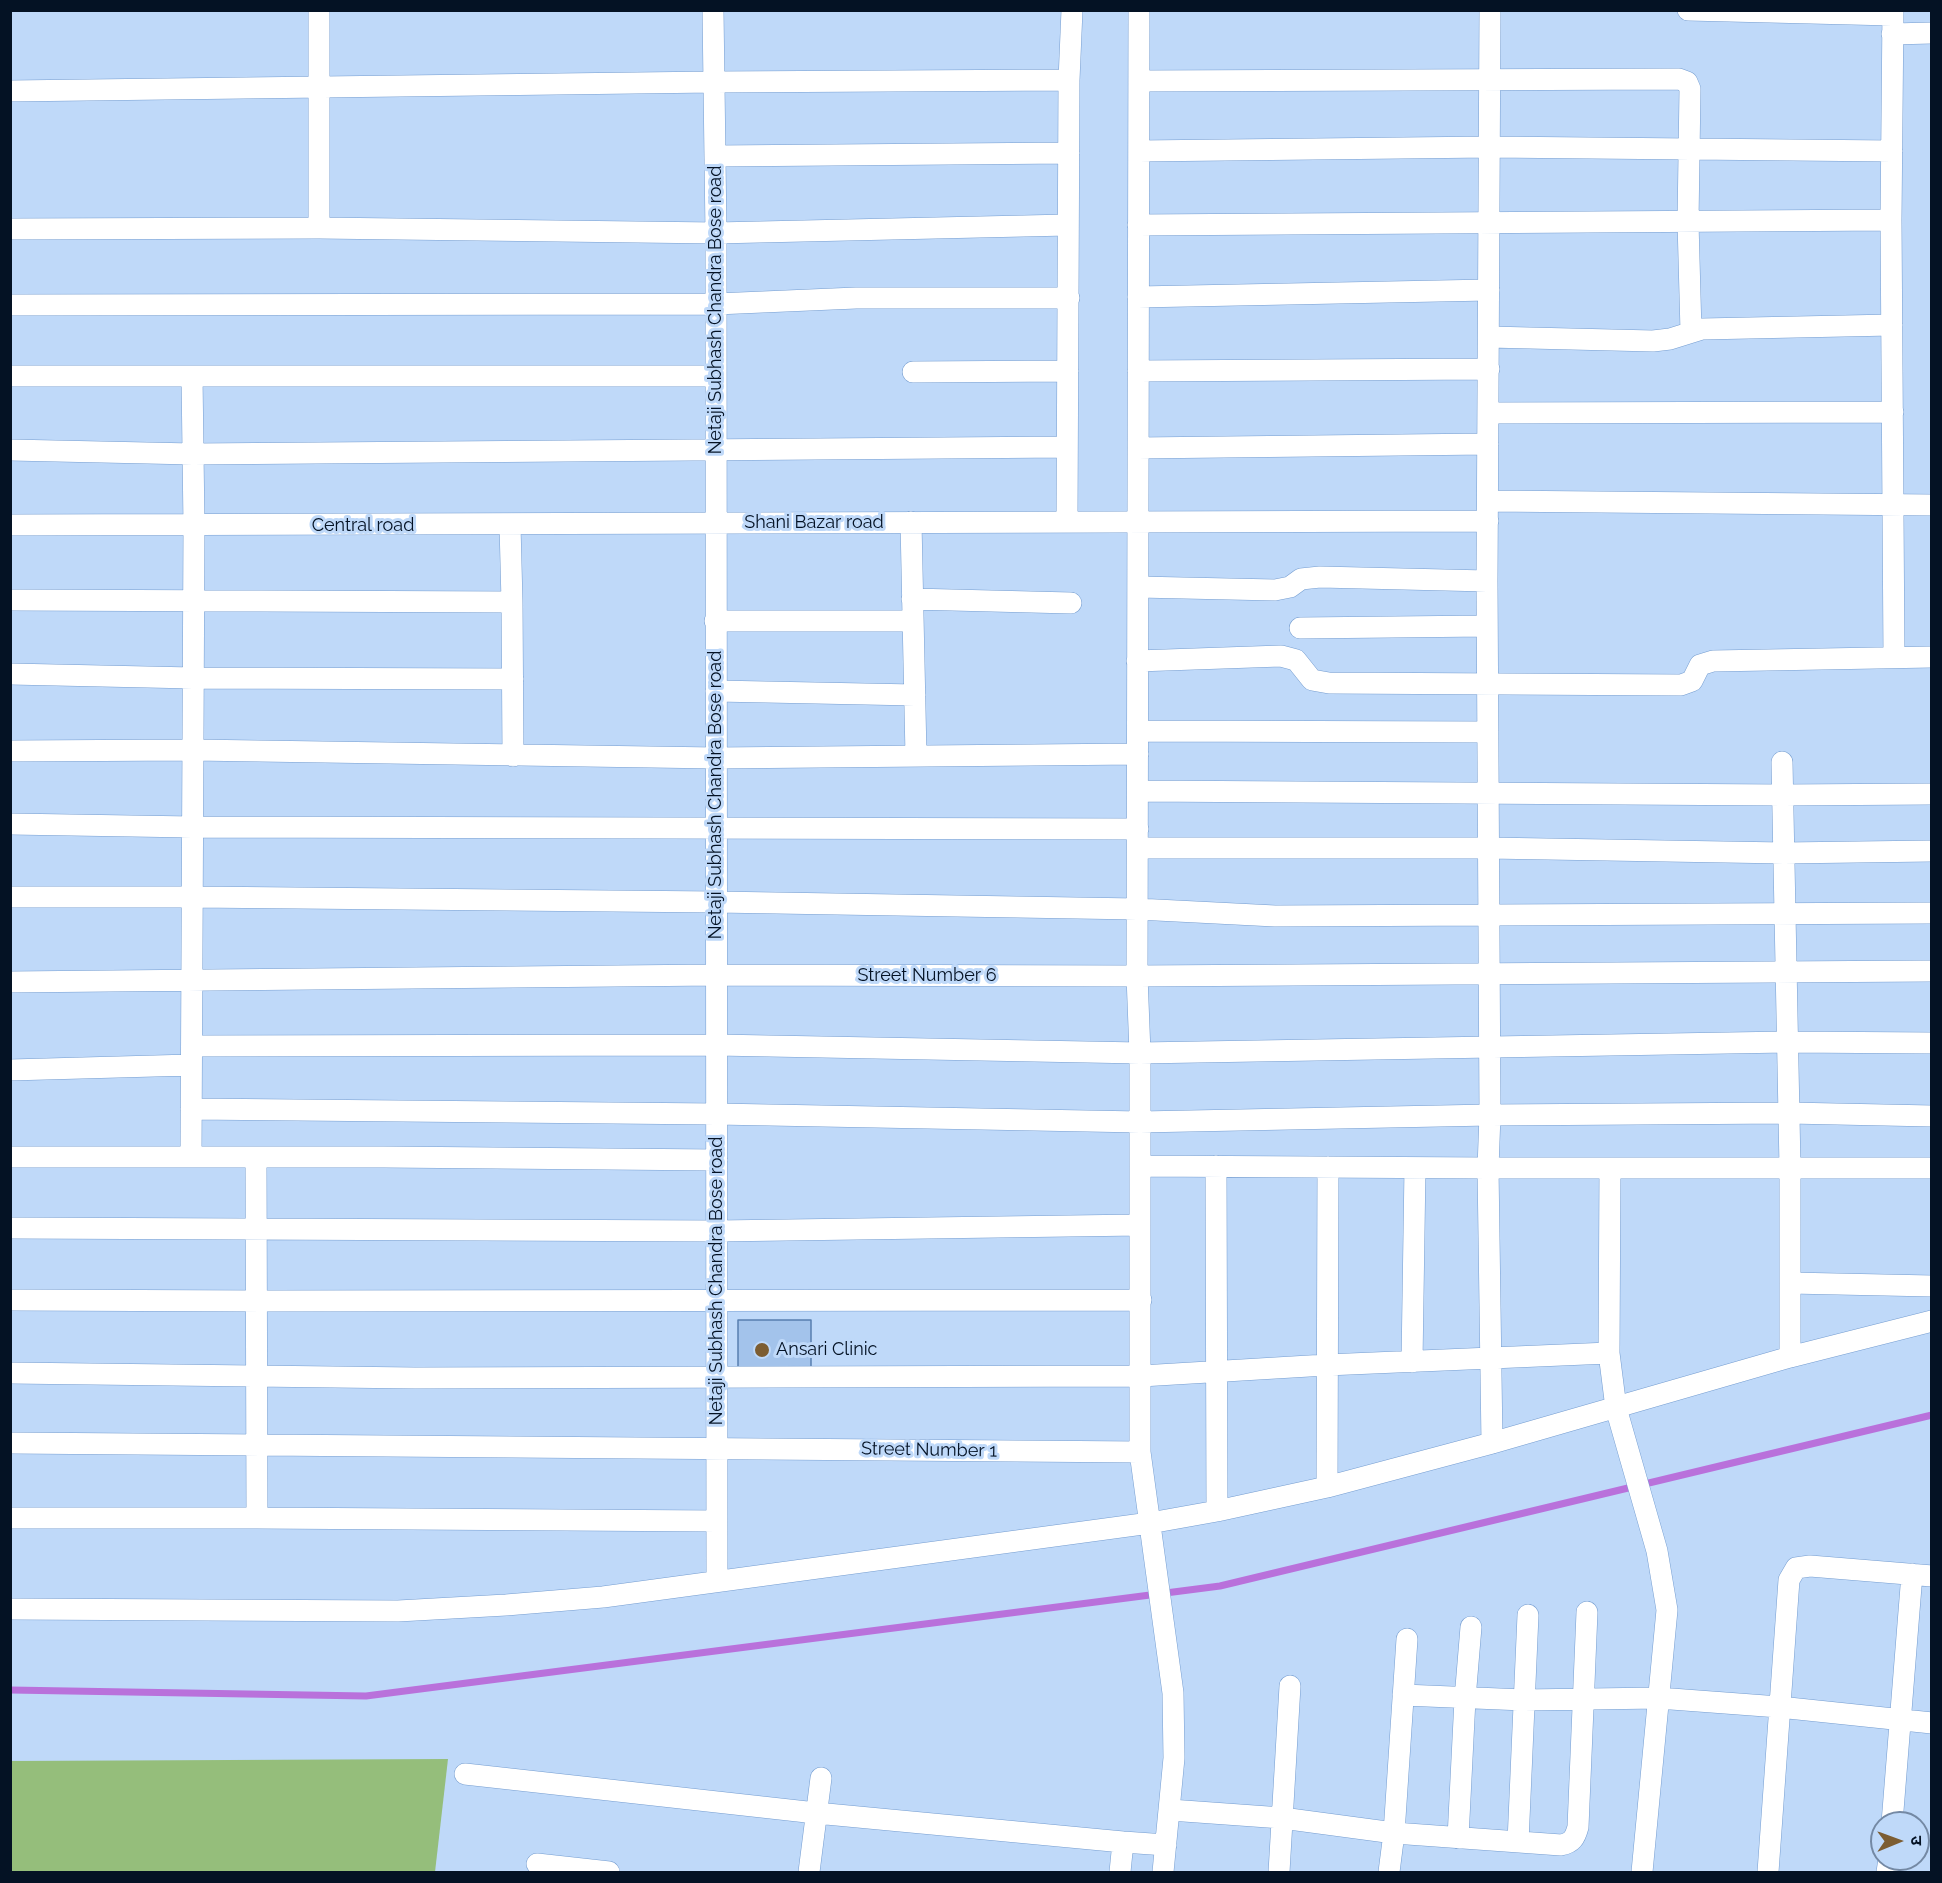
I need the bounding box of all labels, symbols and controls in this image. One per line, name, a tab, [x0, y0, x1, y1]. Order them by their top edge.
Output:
street label: Netaji Subhash Chandra Bose road	[705, 166, 727, 454]
street label: Shani Bazar road	[744, 512, 884, 534]
street label: Central road	[312, 515, 414, 537]
street label: Netaji Subhash Chandra Bose road	[705, 651, 727, 939]
street label: Street Number 6	[857, 965, 997, 987]
street label: Netaji Subhash Chandra Bose road	[706, 1137, 728, 1425]
place label: Ansari Clinic	[776, 1339, 877, 1361]
marker: Ansari Clinic	[753, 1341, 771, 1359]
street label: Street Number 1	[861, 1438, 997, 1462]
north arrow	[1870, 1811, 1930, 1871]
text: उ	[1907, 1836, 1926, 1846]

